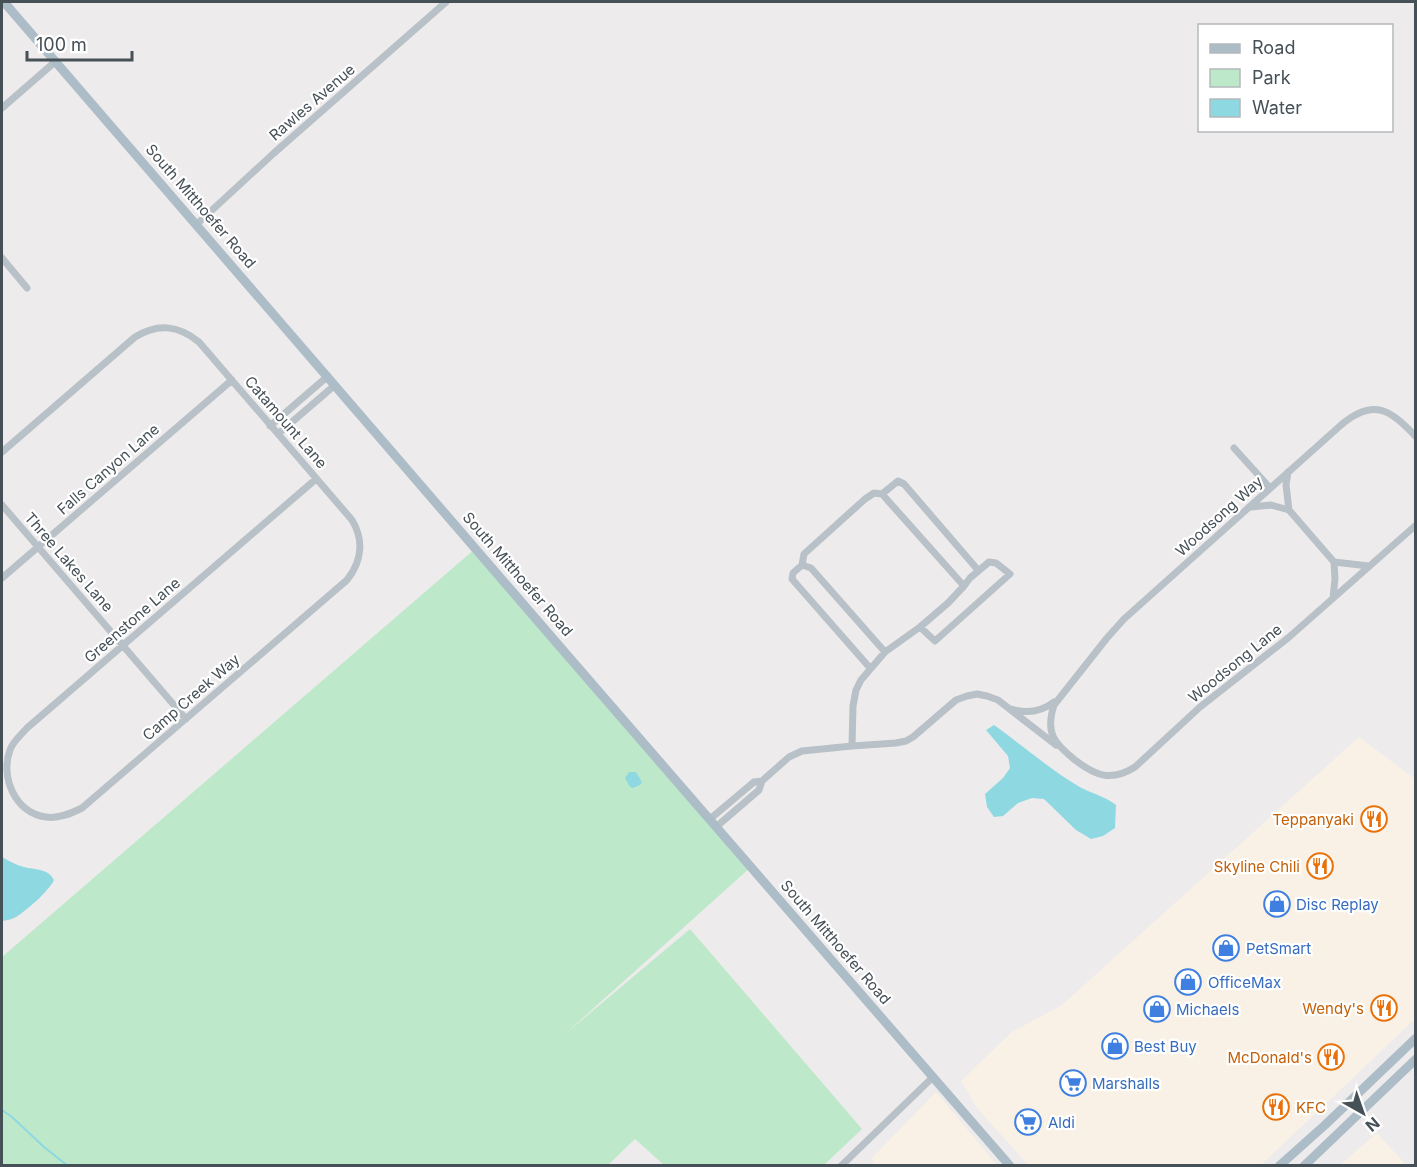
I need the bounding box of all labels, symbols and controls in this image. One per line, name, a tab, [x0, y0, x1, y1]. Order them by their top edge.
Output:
scale bar	[27, 24, 132, 62]
legend	[1198, 24, 1393, 132]
text: 100 m	[36, 34, 87, 55]
text: Road	[1252, 37, 1295, 58]
street label: Rawles Avenue	[265, 60, 359, 144]
text: Park	[1252, 67, 1291, 88]
text: Water	[1252, 97, 1302, 118]
street label: South Mitthoefer Road	[142, 140, 260, 272]
street label: Catamount Lane	[241, 372, 331, 472]
street label: Falls Canyon Lane	[53, 419, 163, 519]
street label: Woodsong Way	[1171, 471, 1267, 560]
street label: Three Lakes Lane	[21, 508, 117, 616]
street label: South Mitthoefer Road	[459, 508, 577, 640]
street label: Greenstone Lane	[80, 573, 184, 667]
street label: Woodsong Lane	[1184, 619, 1286, 707]
street label: Camp Creek Way	[138, 649, 244, 744]
restaurant icon: Teppanyaki	[1359, 804, 1389, 834]
place label: Teppanyaki	[1273, 810, 1354, 829]
restaurant icon: Skyline Chili	[1305, 851, 1335, 881]
place label: Skyline Chili	[1214, 857, 1300, 876]
street label: South Mitthoefer Road	[777, 876, 895, 1008]
shop icon: Disc Replay	[1262, 889, 1292, 919]
place label: Disc Replay	[1296, 895, 1379, 914]
shop icon: PetSmart	[1211, 933, 1241, 963]
place label: PetSmart	[1246, 939, 1311, 958]
shop icon: OfficeMax	[1173, 967, 1203, 997]
place label: OfficeMax	[1208, 973, 1281, 992]
restaurant icon: Wendy's	[1369, 993, 1399, 1023]
shop icon: Michaels	[1142, 994, 1172, 1024]
place label: Wendy's	[1302, 999, 1364, 1018]
place label: Michaels	[1176, 1000, 1239, 1019]
shop icon: Best Buy	[1100, 1031, 1130, 1061]
place label: Best Buy	[1134, 1037, 1197, 1056]
restaurant icon: McDonald's	[1316, 1042, 1346, 1072]
place label: McDonald's	[1228, 1048, 1312, 1067]
supermarket icon: Marshalls	[1058, 1068, 1088, 1098]
place label: Marshalls	[1092, 1074, 1160, 1093]
north arrow	[1333, 1083, 1393, 1143]
restaurant icon: KFC	[1261, 1092, 1291, 1122]
place label: KFC	[1296, 1098, 1326, 1117]
supermarket icon: Aldi	[1013, 1107, 1043, 1137]
place label: Aldi	[1048, 1113, 1075, 1132]
text: N	[1362, 1113, 1384, 1136]

